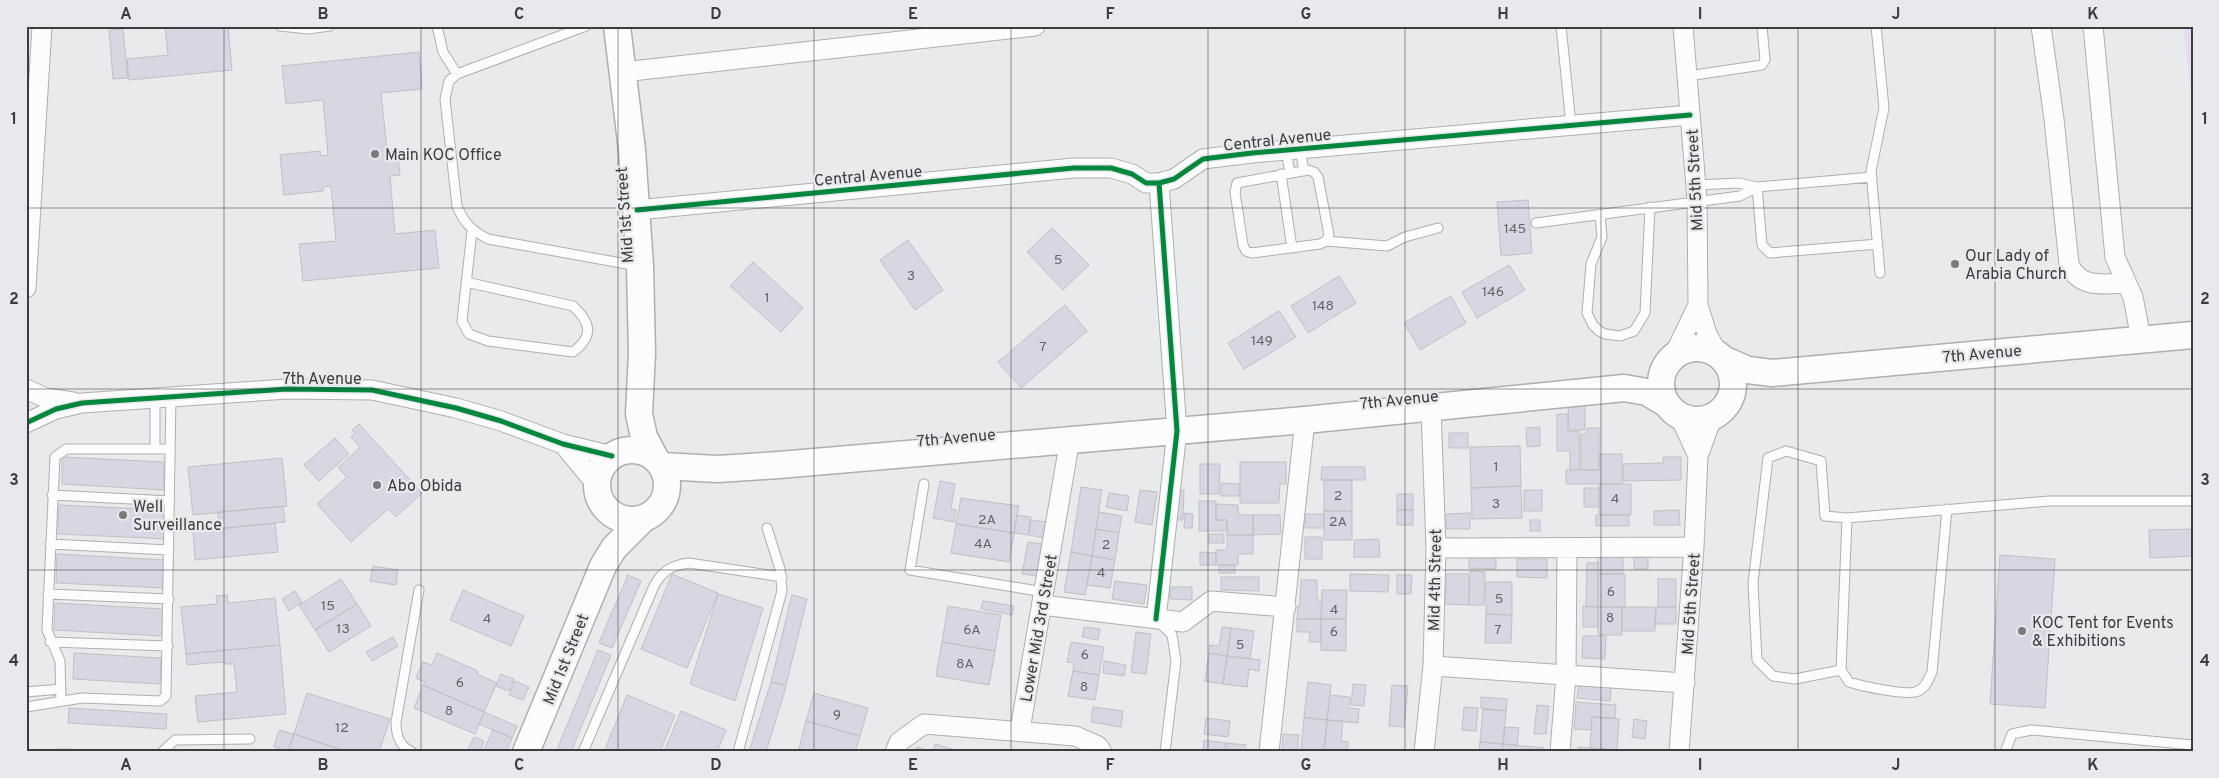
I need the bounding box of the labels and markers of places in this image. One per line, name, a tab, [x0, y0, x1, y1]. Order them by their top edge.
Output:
place label: Main KOC Office	[385, 146, 502, 166]
marker: Main KOC Office	[369, 148, 381, 160]
place label: Our Lady of Arabia Church	[1965, 247, 2067, 285]
marker: Our Lady of Arabia Church	[1949, 258, 1961, 270]
place label: Abo Obida	[387, 477, 462, 497]
marker: Abo Obida	[371, 479, 383, 491]
place label: Well Surveillance	[133, 498, 222, 536]
marker: Well Surveillance	[117, 509, 129, 521]
place label: KOC Tent for Events & Exhibitions	[2032, 614, 2174, 652]
marker: KOC Tent for Events & Exhibitions	[2016, 625, 2028, 637]

